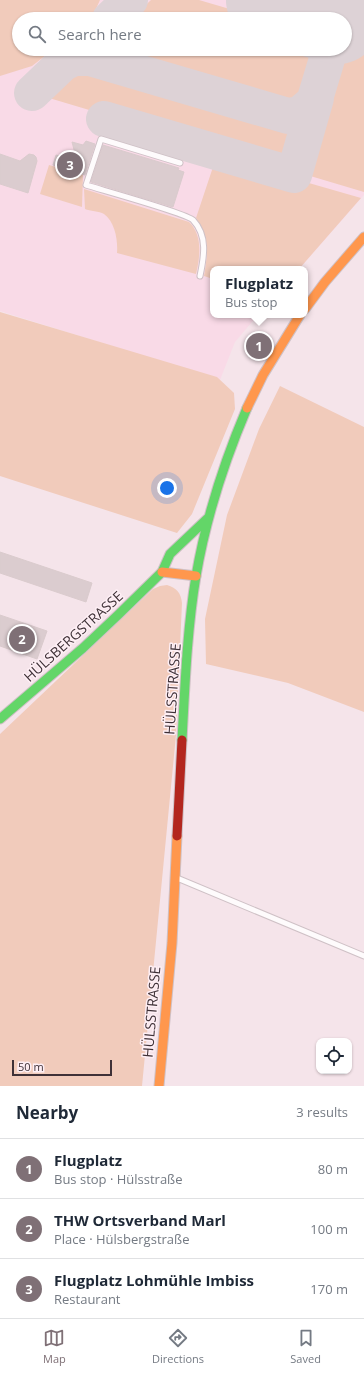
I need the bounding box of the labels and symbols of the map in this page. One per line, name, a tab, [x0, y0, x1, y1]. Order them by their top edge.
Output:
pin: 3	[57, 150, 83, 180]
pin: 1	[246, 331, 272, 361]
your location	[157, 478, 177, 498]
street label: HÜLSBERGSTRASSE	[19, 586, 127, 686]
pin: 2	[9, 624, 35, 654]
street label: HÜLSSTRASSE	[159, 643, 185, 735]
street label: HÜLSSTRASSE	[138, 966, 164, 1058]
scale bar	[12, 1058, 112, 1077]

